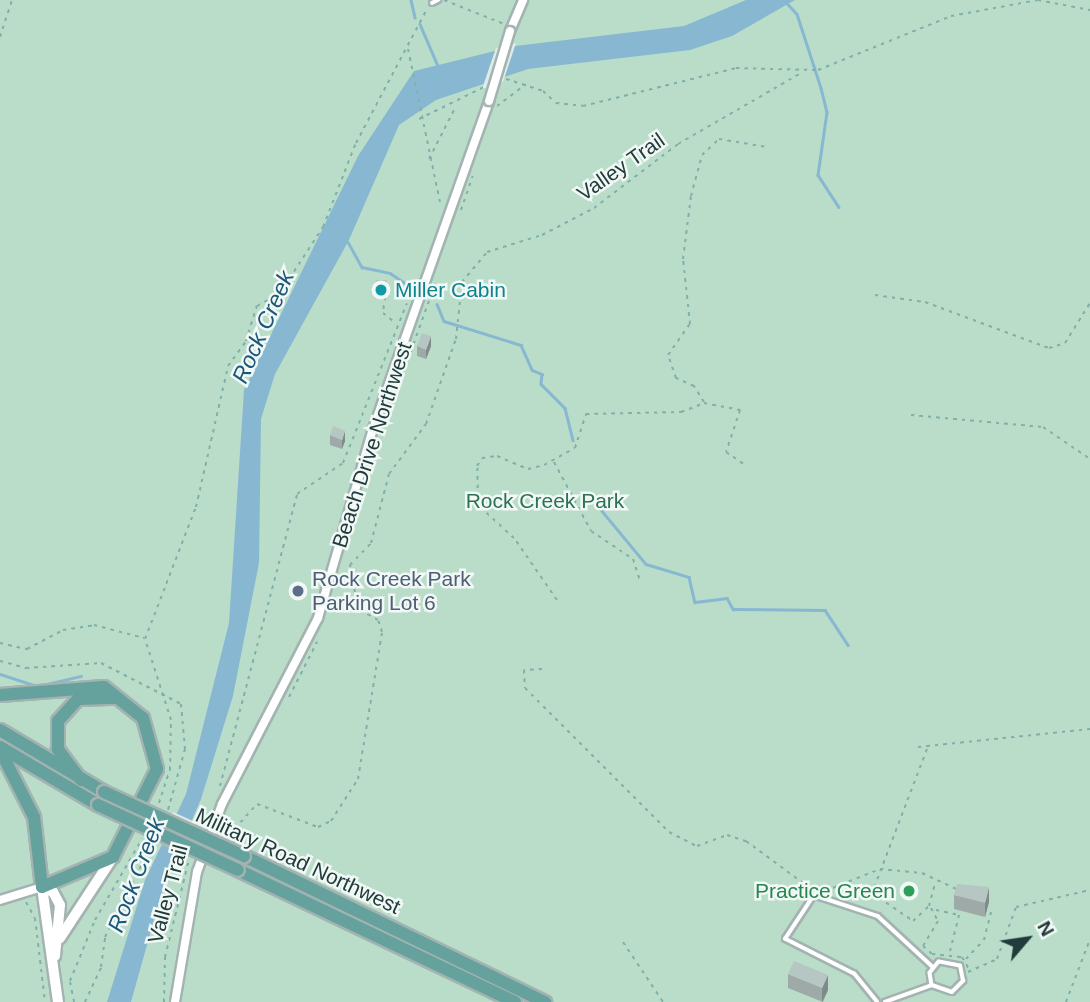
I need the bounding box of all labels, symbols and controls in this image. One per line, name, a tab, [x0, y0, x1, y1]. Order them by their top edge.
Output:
street label: Valley Trail	[572, 128, 670, 206]
water label: Rock Creek	[226, 267, 300, 387]
place label: Miller Cabin	[395, 277, 506, 303]
marker: Miller Cabin	[373, 282, 389, 298]
street label: Beach Drive Northwest	[327, 339, 417, 551]
park label: Rock Creek Park	[466, 488, 624, 514]
place label: Rock Creek Park Parking Lot 6	[312, 566, 471, 616]
marker: Rock Creek Park Parking Lot 6	[290, 583, 306, 599]
street label: Military Road Northwest	[192, 802, 404, 920]
water label: Rock Creek	[102, 814, 170, 936]
street label: Valley Trail	[143, 842, 193, 946]
place label: Practice Green	[755, 878, 895, 904]
marker: Practice Green	[901, 883, 917, 899]
north arrow	[992, 904, 1062, 974]
text: N	[1033, 917, 1058, 940]

